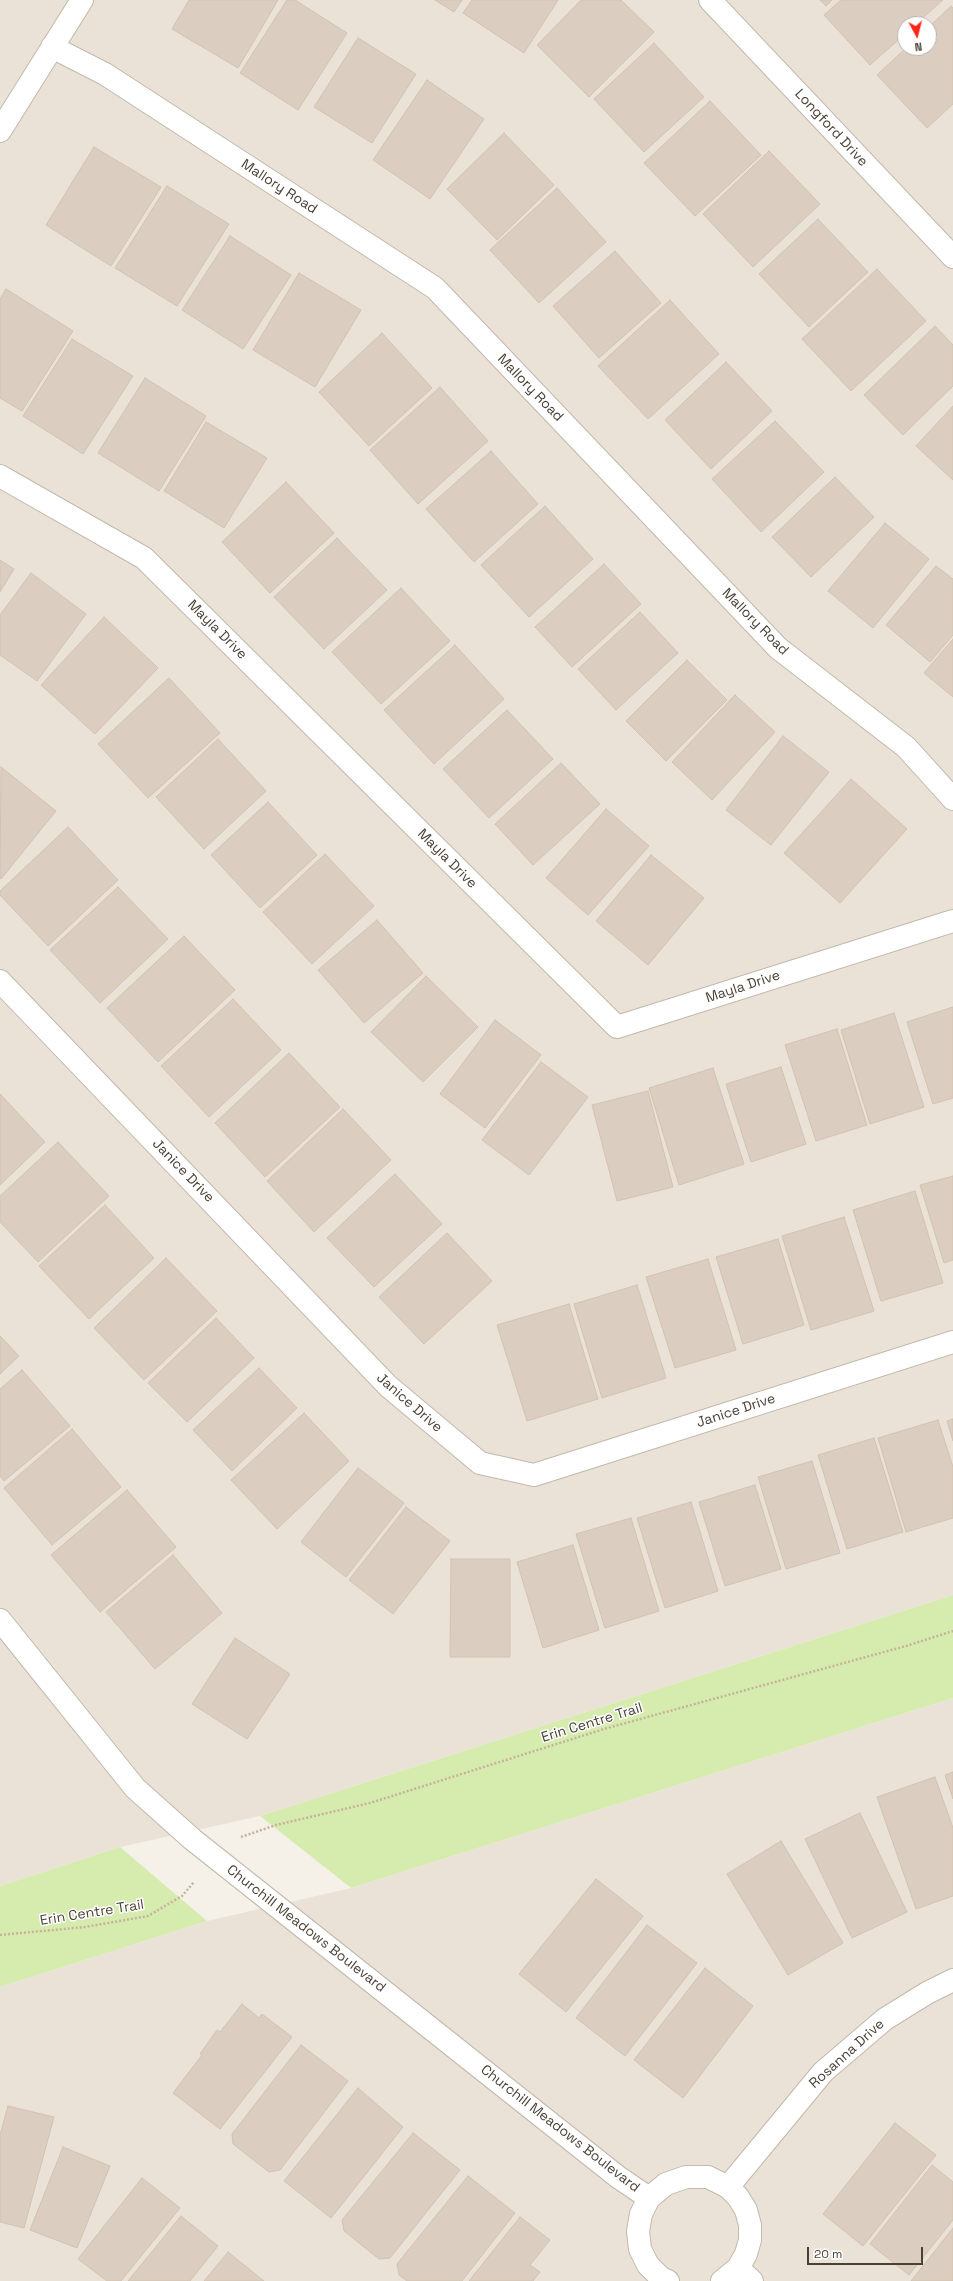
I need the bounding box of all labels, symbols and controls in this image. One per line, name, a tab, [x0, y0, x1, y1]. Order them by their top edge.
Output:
north arrow	[897, 16, 937, 56]
text: N	[914, 40, 923, 54]
street label: Longford Drive	[791, 86, 871, 170]
street label: Mallory Road	[238, 156, 320, 218]
street label: Mallory Road	[494, 351, 566, 425]
street label: Mallory Road	[718, 585, 792, 659]
street label: Mayla Drive	[184, 597, 250, 663]
street label: Mayla Drive	[414, 826, 480, 892]
street label: Mayla Drive	[704, 967, 782, 1007]
street label: Janice Drive	[149, 1136, 217, 1206]
street label: Janice Drive	[373, 1370, 445, 1436]
street label: Janice Drive	[694, 1390, 778, 1432]
street label: Erin Centre Trail	[539, 1700, 645, 1746]
street label: Churchill Meadows Boulevard	[223, 1862, 389, 1996]
street label: Erin Centre Trail	[39, 1896, 145, 1930]
street label: Rosanna Drive	[806, 2016, 888, 2092]
street label: Churchill Meadows Boulevard	[477, 2062, 643, 2196]
scale bar	[809, 2239, 925, 2265]
text: 20 m	[814, 2246, 842, 2262]

